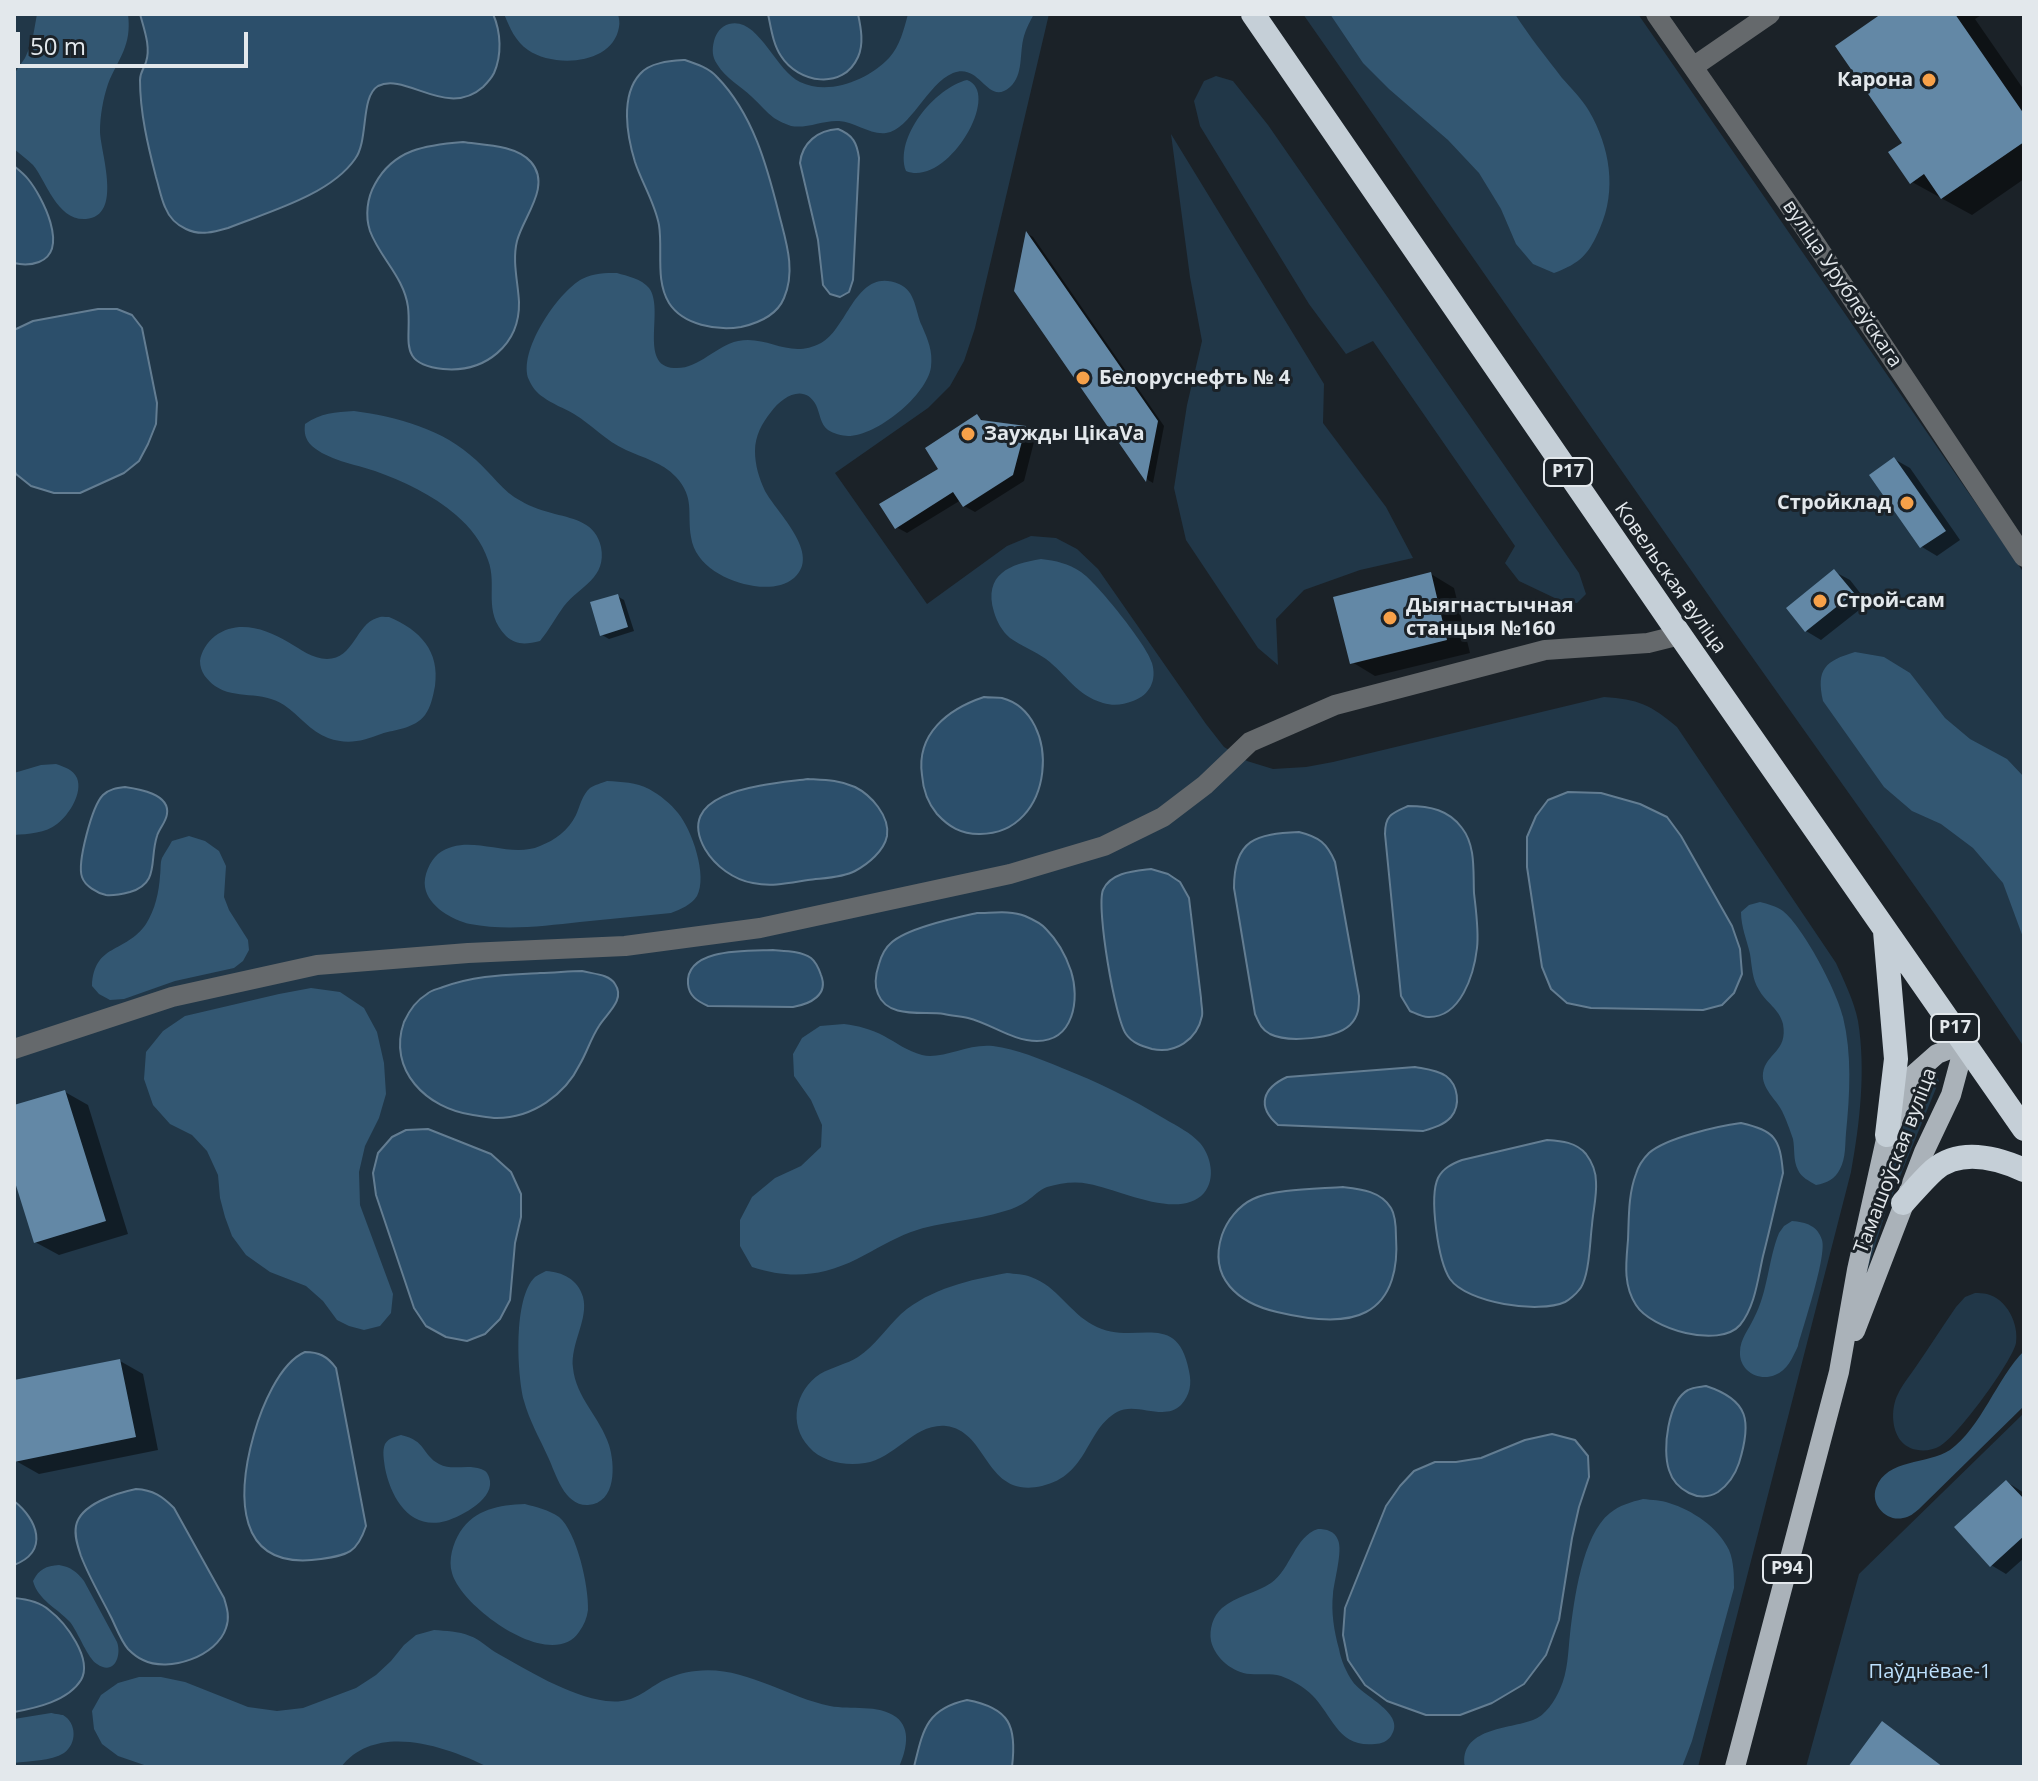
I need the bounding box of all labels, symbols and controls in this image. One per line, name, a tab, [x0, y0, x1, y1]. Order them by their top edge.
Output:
scale bar	[20, 16, 252, 66]
text: 50 m	[30, 29, 86, 62]
place label: Карона	[1837, 68, 1913, 92]
marker: Карона	[1920, 71, 1938, 89]
street label: вуліца Урублеўскага	[1777, 196, 1907, 372]
place label: Белоруснефть № 4	[1099, 366, 1290, 390]
marker: Белоруснефть № 4	[1074, 369, 1092, 387]
place label: Заужды ЦікаVа	[984, 422, 1145, 446]
marker: Заужды ЦікаVа	[959, 425, 977, 443]
road number: Р17	[1544, 458, 1592, 486]
place label: Стройклад	[1777, 491, 1891, 515]
marker: Стройклад	[1898, 494, 1916, 512]
street label: Ковельская вуліца	[1609, 498, 1731, 658]
place label: Строй-сам	[1836, 589, 1945, 613]
marker: Строй-сам	[1811, 592, 1829, 610]
place label: Дыягнастычная станцыя №160	[1406, 594, 1574, 641]
marker: Дыягнастычная станцыя №160	[1381, 609, 1399, 627]
road number: Р17	[1931, 1014, 1979, 1042]
street label: Тамашоўская вуліца	[1850, 1065, 1942, 1257]
road number: Р94	[1763, 1555, 1811, 1583]
park label: Паўднёвае-1	[1869, 1660, 1991, 1684]

